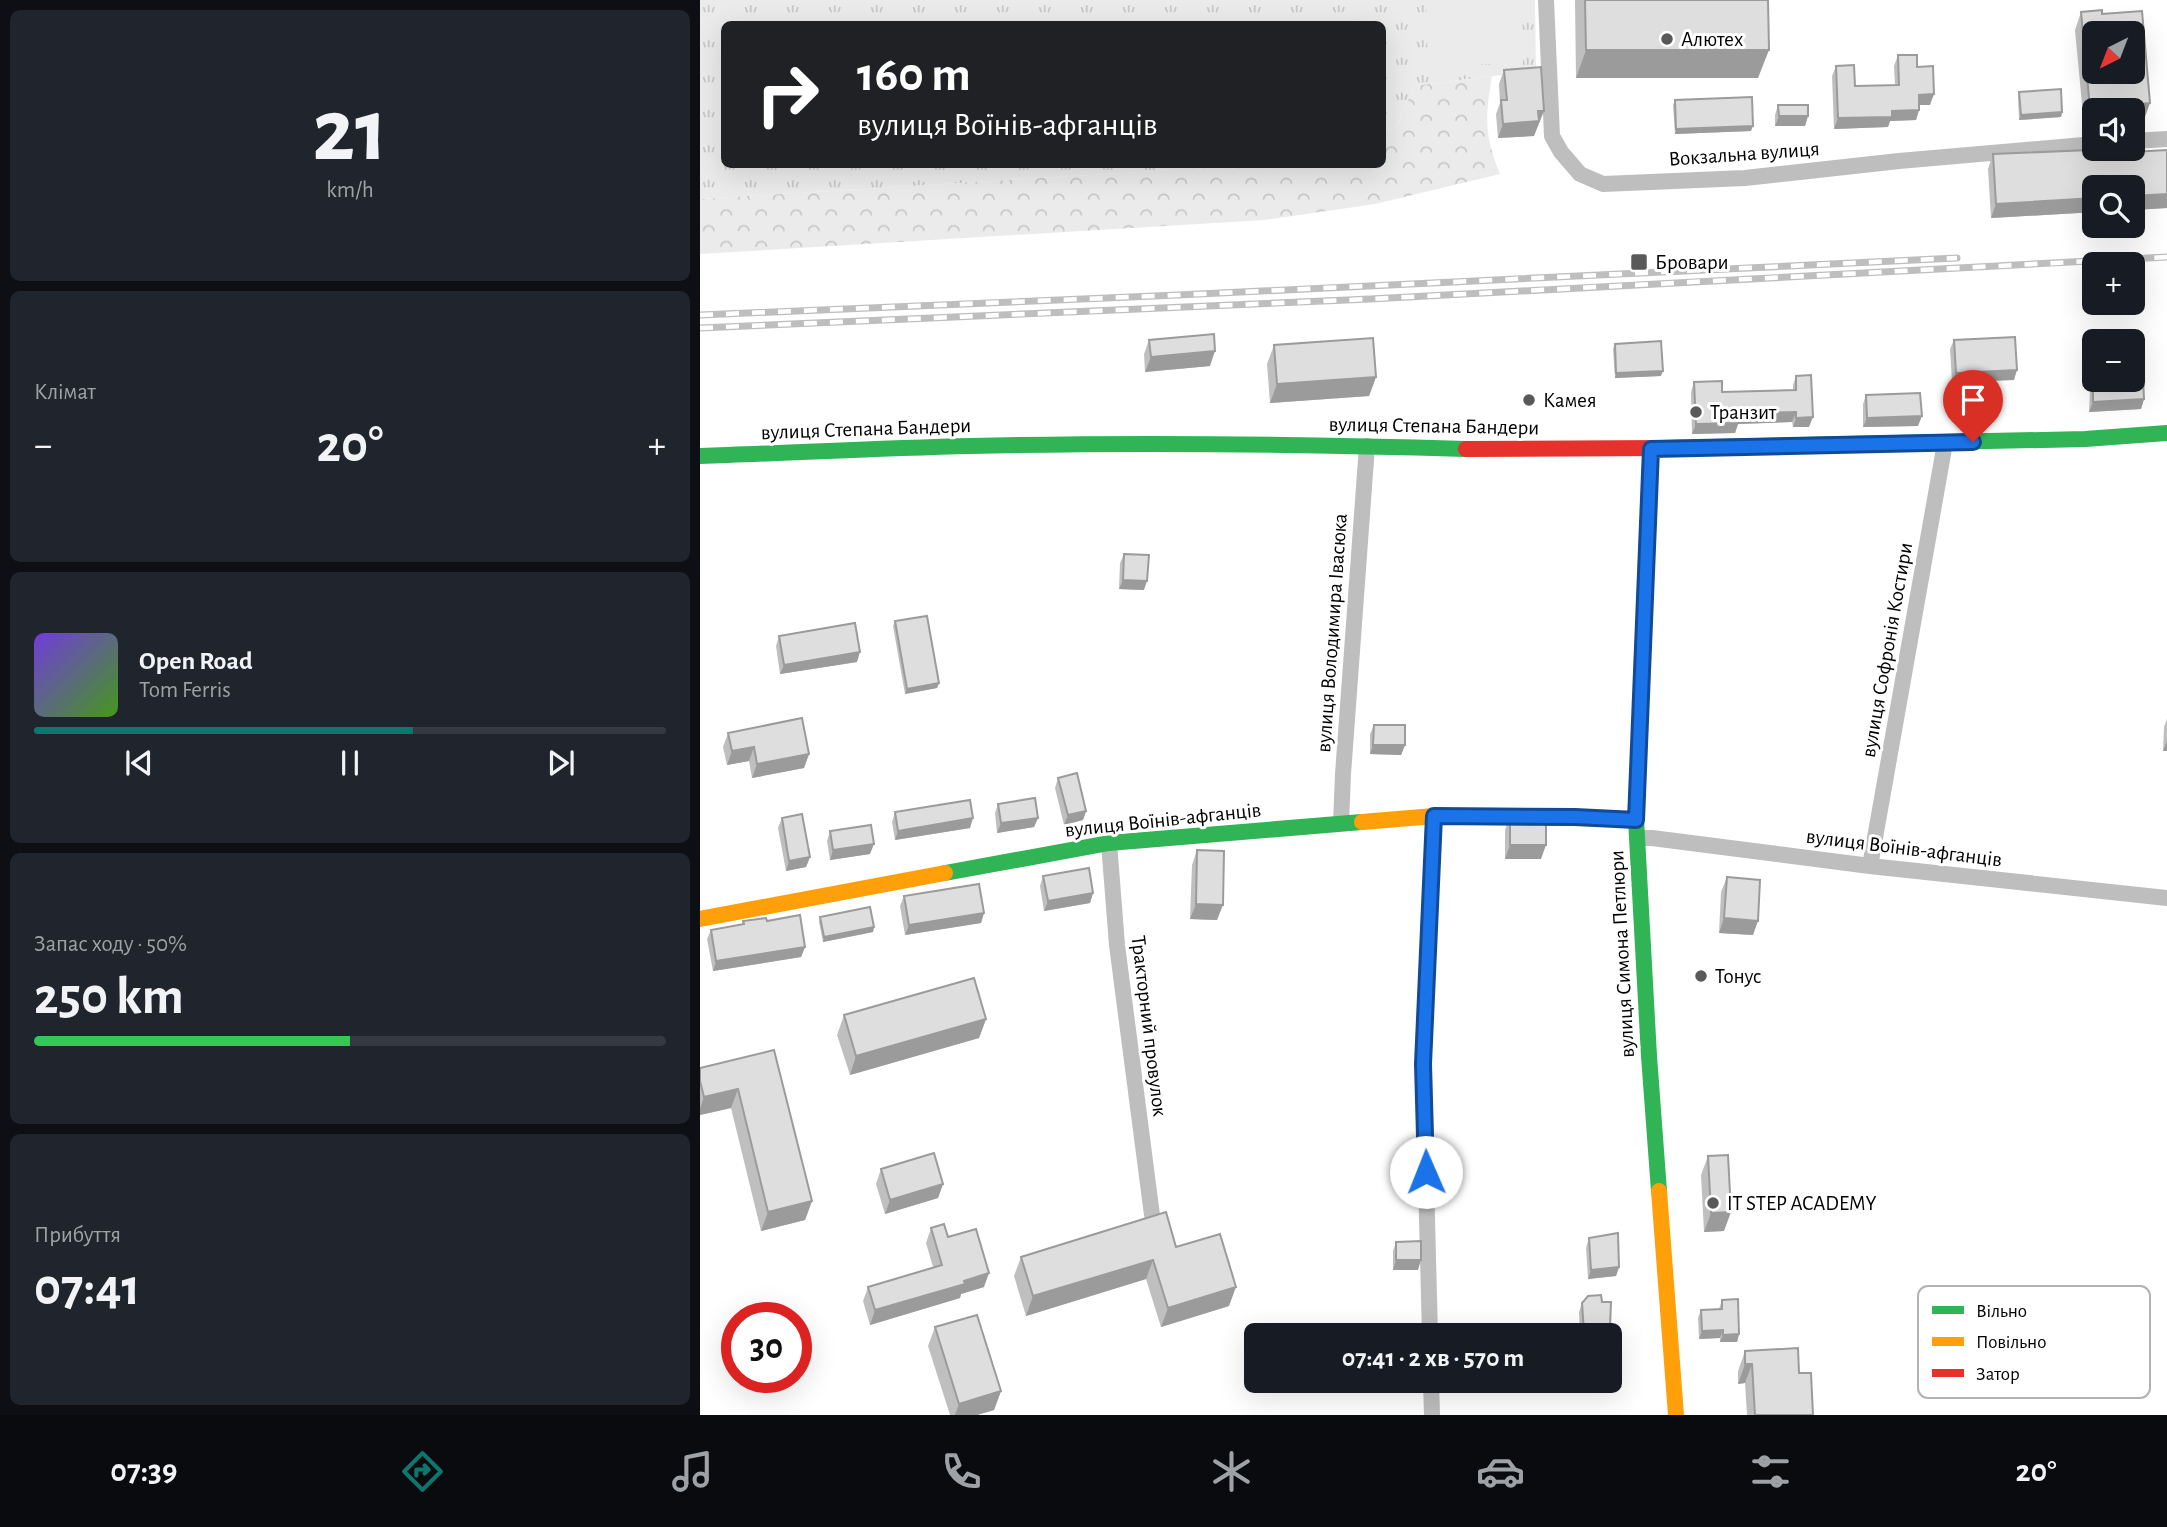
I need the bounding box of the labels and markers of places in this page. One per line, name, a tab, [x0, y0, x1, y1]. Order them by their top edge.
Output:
place label: Алютех	[1681, 29, 1743, 50]
marker: Алютех	[1659, 31, 1675, 47]
marker: Бровари	[1629, 252, 1649, 272]
place label: Бровари	[1655, 252, 1729, 273]
pin	[1943, 370, 2003, 442]
place label: Камея	[1543, 390, 1597, 411]
marker: Камея	[1521, 392, 1537, 408]
place label: Транзит	[1710, 402, 1777, 423]
marker: Транзит	[1688, 404, 1704, 420]
place label: Тонус	[1715, 966, 1762, 987]
marker: Тонус	[1693, 968, 1709, 984]
place label: IT STEP ACADEMY	[1727, 1193, 1877, 1214]
marker: IT STEP ACADEMY	[1705, 1195, 1721, 1211]

